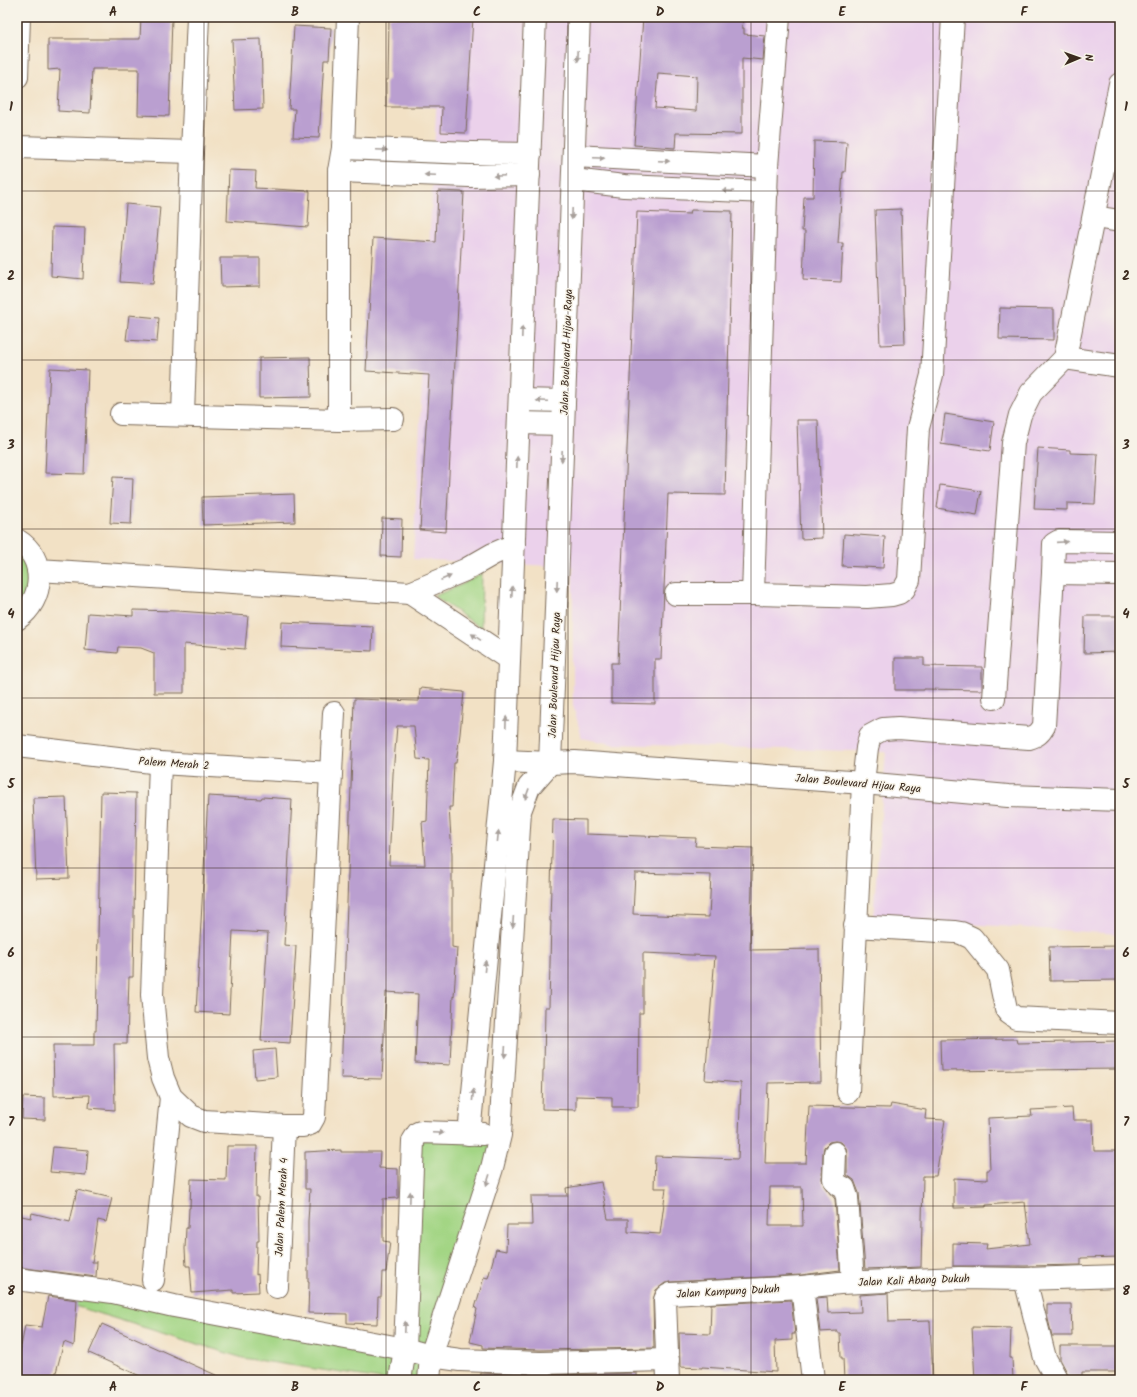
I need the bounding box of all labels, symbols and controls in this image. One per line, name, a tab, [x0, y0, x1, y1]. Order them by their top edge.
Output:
text: A	[109, 2, 117, 23]
text: B	[291, 2, 299, 23]
text: C	[473, 2, 481, 23]
text: D	[656, 2, 665, 23]
text: E	[838, 2, 846, 23]
text: F	[1020, 2, 1028, 23]
north arrow	[1059, 38, 1099, 78]
one-way arrow	[575, 50, 581, 63]
text: N	[1079, 54, 1097, 62]
text: 1	[9, 97, 13, 118]
text: 1	[1124, 97, 1128, 118]
one-way arrow	[376, 146, 388, 153]
one-way arrow	[593, 154, 605, 161]
one-way arrow	[658, 157, 670, 164]
one-way arrow	[423, 172, 436, 178]
one-way arrow	[493, 172, 505, 179]
one-way arrow	[722, 187, 734, 194]
one-way arrow	[568, 208, 575, 220]
text: 2	[7, 266, 15, 287]
text: 2	[1122, 266, 1130, 287]
street label: Jalan Boulevard Hijau Raya	[556, 289, 578, 415]
one-way arrow	[519, 326, 526, 338]
one-way arrow	[535, 398, 548, 404]
text: 3	[6, 435, 15, 456]
text: 3	[1121, 435, 1130, 456]
one-way arrow	[559, 450, 566, 462]
one-way arrow	[514, 455, 520, 468]
one-way arrow	[1056, 538, 1069, 545]
one-way arrow	[440, 575, 452, 581]
one-way arrow	[554, 580, 561, 592]
one-way arrow	[508, 586, 515, 598]
text: 4	[7, 604, 15, 625]
text: 4	[1122, 604, 1130, 625]
street label: Jalan Boulevard Hijau Raya	[544, 612, 566, 738]
one-way arrow	[471, 633, 482, 641]
one-way arrow	[503, 716, 510, 728]
street label: Palem Merah 2	[138, 753, 210, 775]
street label: Jalan Boulevard Hijau Raya	[794, 770, 922, 798]
text: 5	[7, 774, 16, 795]
text: 5	[1122, 774, 1131, 795]
one-way arrow	[523, 788, 529, 800]
one-way arrow	[494, 830, 501, 842]
one-way arrow	[510, 916, 517, 928]
text: 6	[7, 943, 15, 964]
text: 6	[1122, 943, 1130, 964]
one-way arrow	[482, 960, 488, 972]
one-way arrow	[502, 1046, 509, 1058]
one-way arrow	[469, 1089, 476, 1101]
text: 7	[8, 1112, 15, 1133]
text: 7	[1123, 1112, 1130, 1133]
one-way arrow	[432, 1130, 445, 1136]
street label: Jalan Palem Merah 4	[270, 1157, 294, 1257]
one-way arrow	[485, 1175, 491, 1187]
one-way arrow	[407, 1190, 413, 1203]
street label: Jalan Kali Abang Dukuh	[858, 1270, 970, 1292]
street label: Jalan Kampung Dukuh	[676, 1280, 780, 1304]
text: 8	[7, 1281, 15, 1302]
text: 8	[1122, 1281, 1130, 1302]
one-way arrow	[402, 1321, 409, 1333]
text: A	[109, 1377, 117, 1397]
text: B	[291, 1377, 299, 1397]
text: C	[473, 1377, 481, 1397]
text: D	[656, 1377, 665, 1397]
text: E	[838, 1377, 846, 1397]
text: F	[1020, 1377, 1028, 1397]

